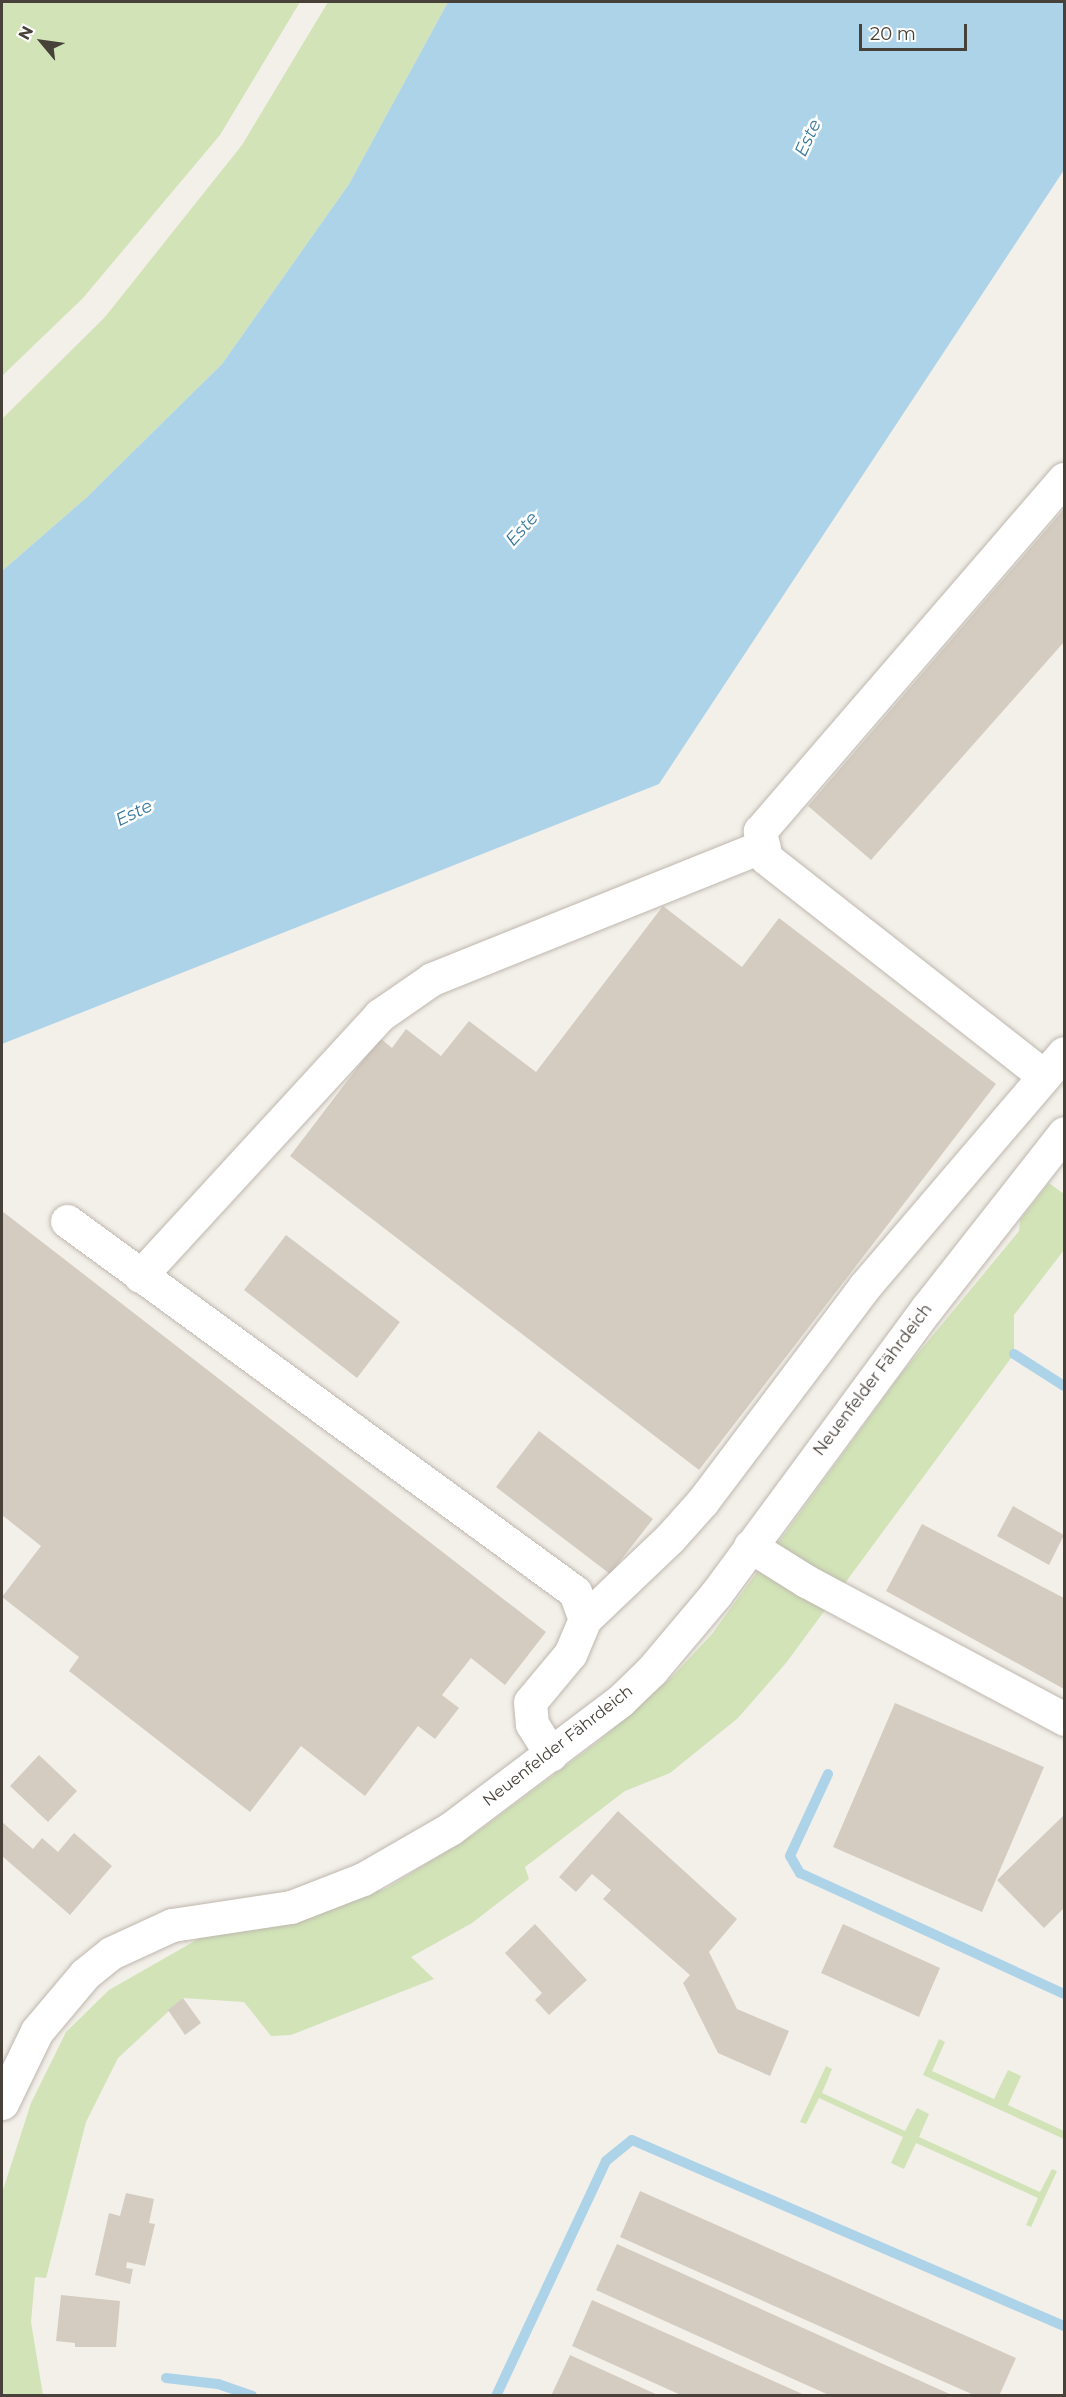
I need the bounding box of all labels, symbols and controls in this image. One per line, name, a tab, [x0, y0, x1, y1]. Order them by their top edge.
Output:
north arrow	[12, 12, 72, 72]
scale bar	[862, 12, 970, 50]
text: N	[14, 23, 37, 43]
text: 20 m	[870, 23, 916, 45]
water label: Este	[790, 116, 826, 160]
water label: Este	[501, 507, 543, 551]
water label: Este	[112, 795, 156, 831]
street label: Neuenfelder Fährdeich	[810, 1300, 936, 1460]
street label: Neuenfelder Fährdeich	[479, 1681, 637, 1811]

